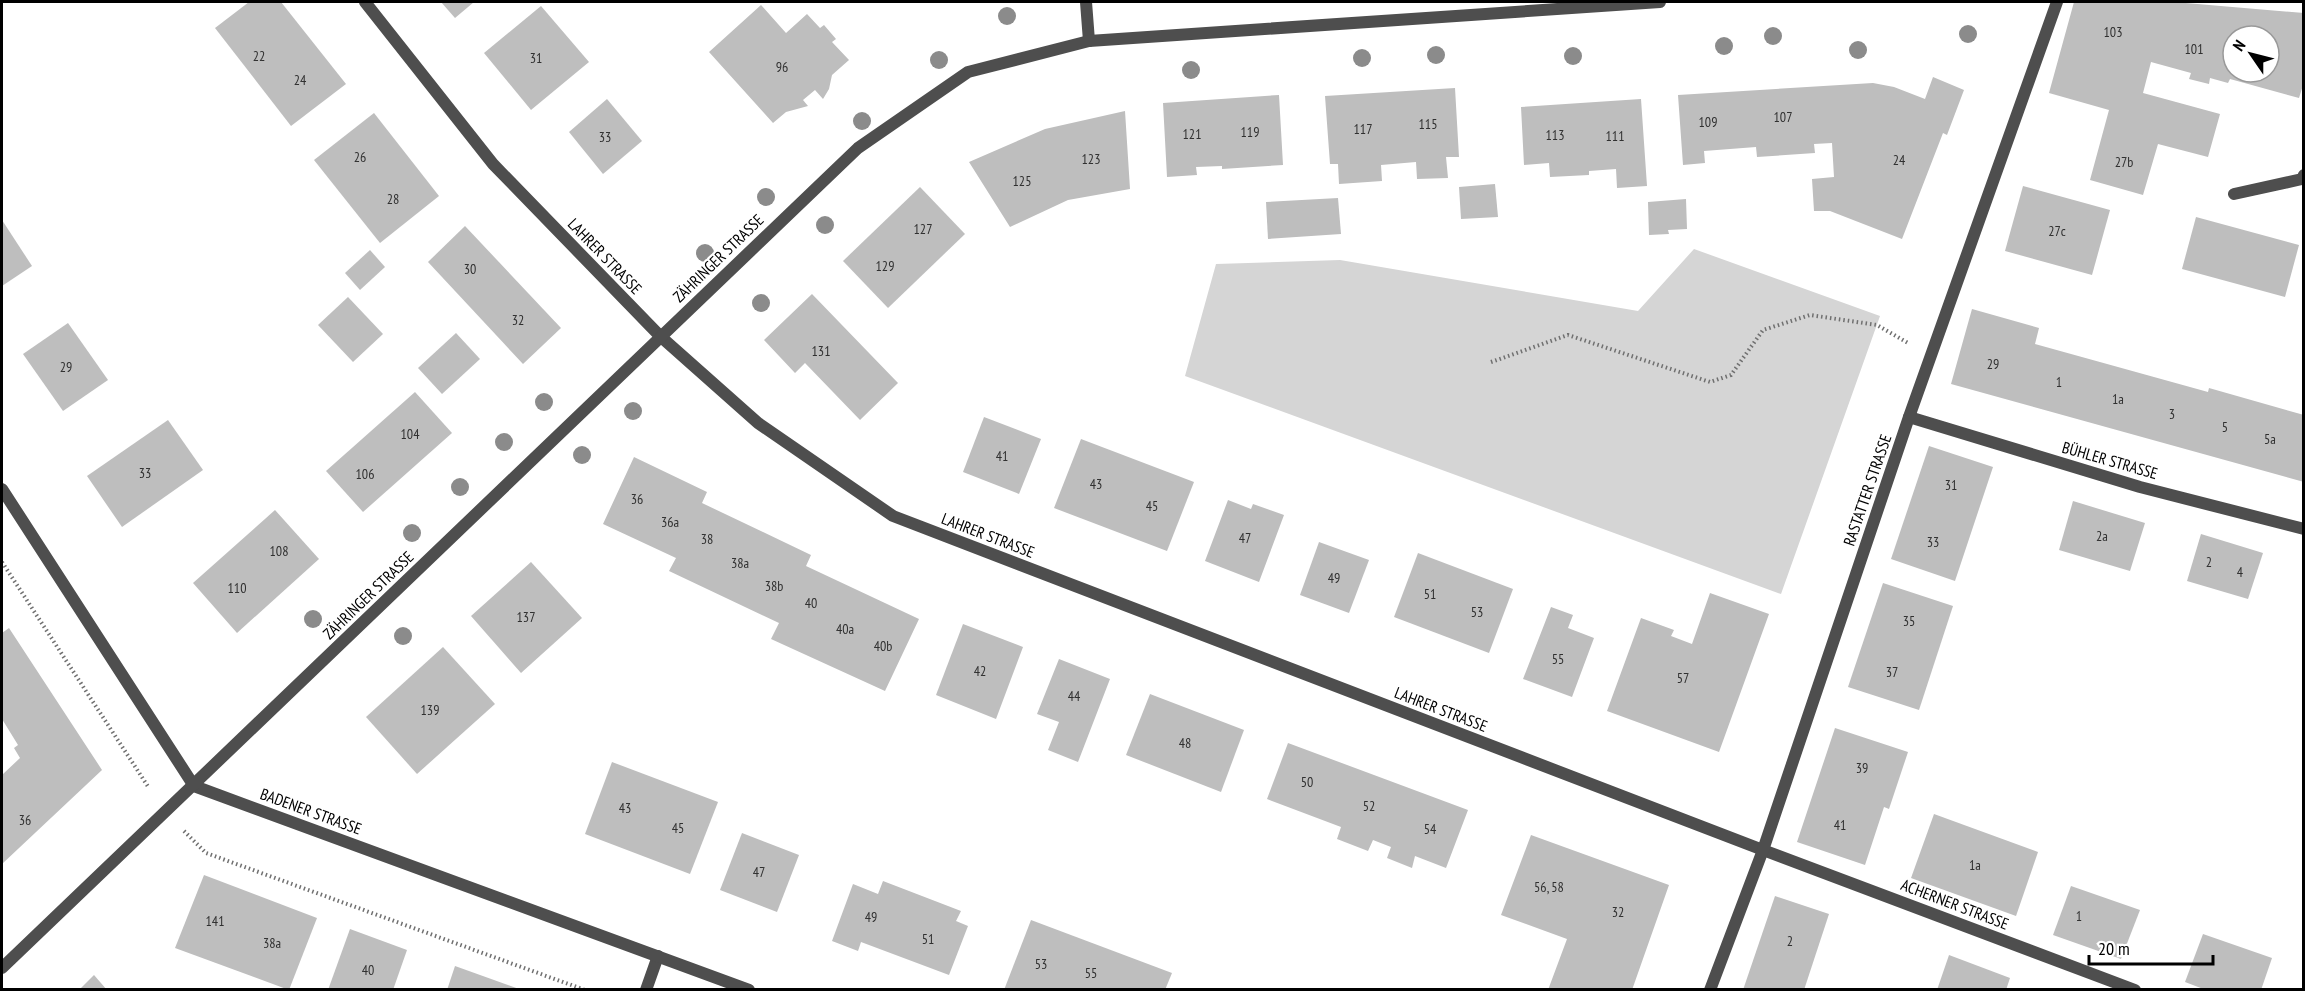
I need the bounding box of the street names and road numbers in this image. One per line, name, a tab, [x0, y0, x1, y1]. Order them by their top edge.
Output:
street label: ZÄHRINGER STRASSE	[669, 210, 768, 306]
street label: LAHRER STRASSE	[564, 214, 646, 298]
street label: RASTATTER STRASSE	[1839, 431, 1895, 548]
street label: BÜHLER STRASSE	[2060, 437, 2160, 483]
street label: LAHRER STRASSE	[939, 508, 1037, 562]
street label: ZÄHRINGER STRASSE	[319, 547, 418, 643]
street label: LAHRER STRASSE	[1392, 682, 1490, 736]
street label: BADENER STRASSE	[258, 783, 365, 839]
street label: ACHERNER STRASSE	[1898, 874, 2012, 934]

